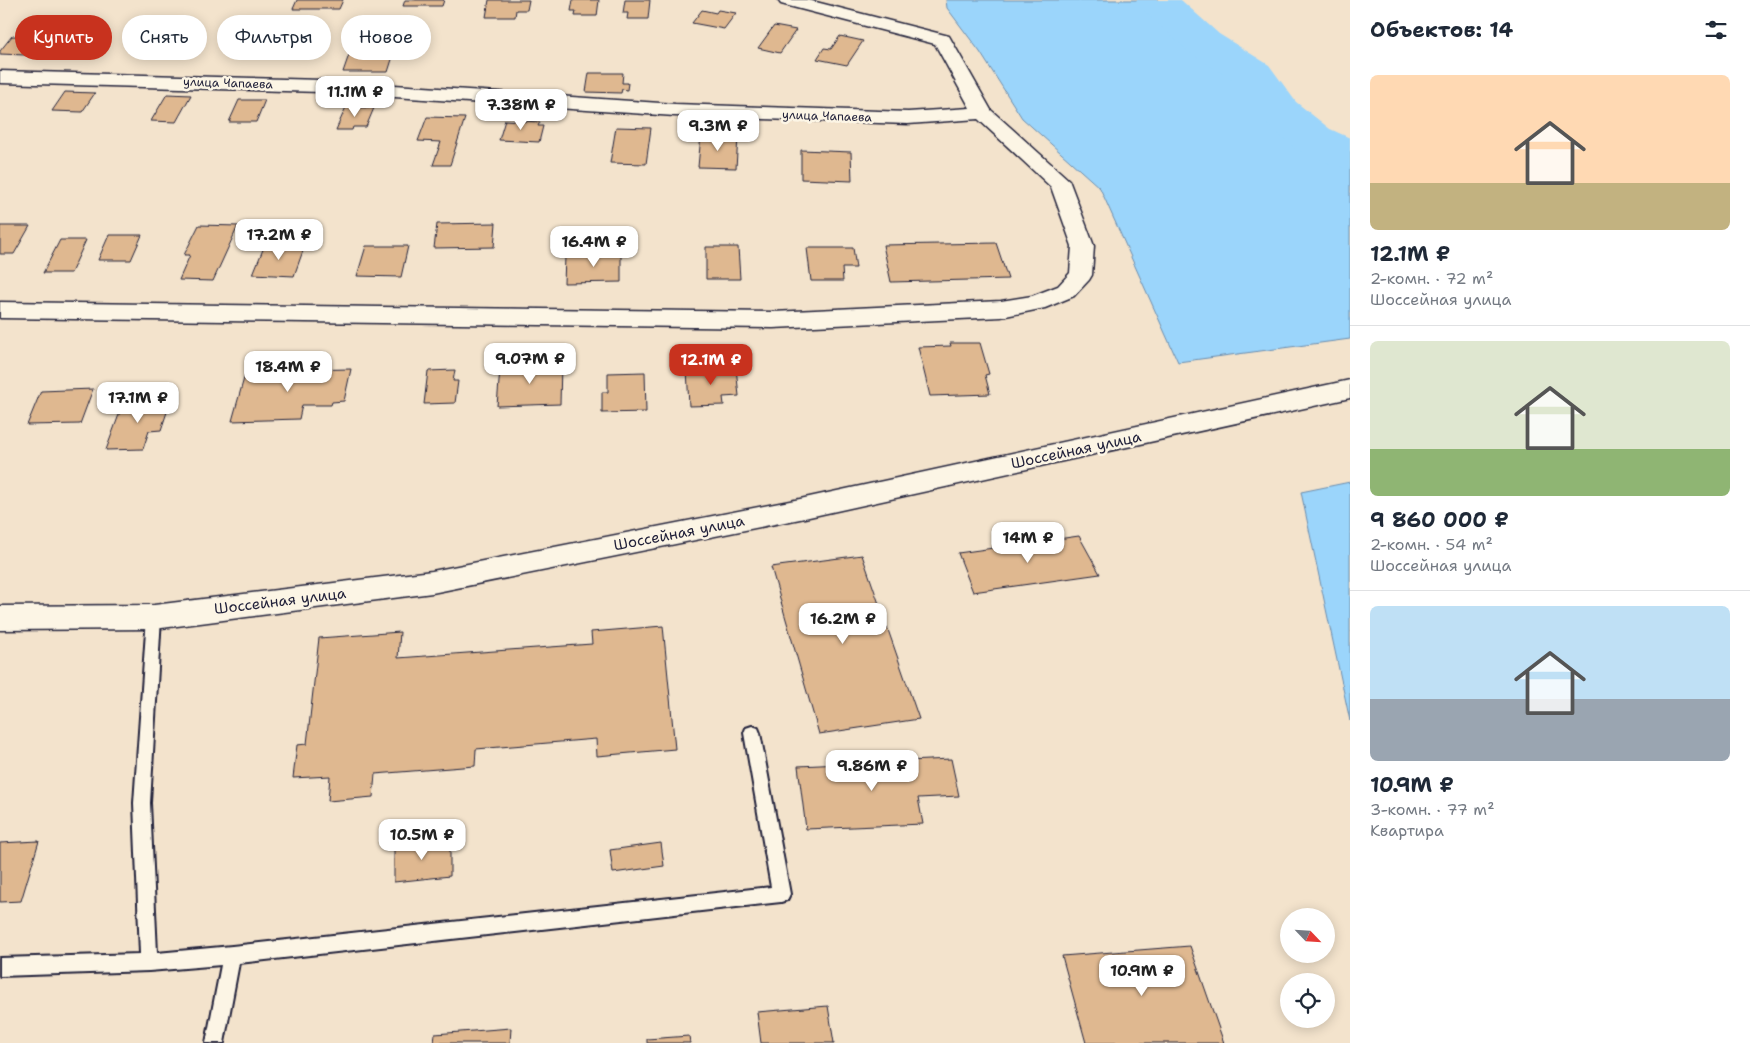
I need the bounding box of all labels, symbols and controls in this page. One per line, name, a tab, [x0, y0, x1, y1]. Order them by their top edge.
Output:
chip: Купить	[15, 15, 112, 60]
chip: Снять	[122, 15, 207, 60]
chip: Фильтры	[217, 15, 331, 60]
chip: Новое	[341, 15, 431, 60]
text: Объектов: 14	[1370, 16, 1513, 44]
icon: filters	[1702, 16, 1730, 44]
street label: улица Чапаева	[183, 73, 274, 93]
pin: 11.1M ₽	[309, 76, 401, 118]
text: 11.1M ₽	[327, 81, 383, 102]
pin: 7.38M ₽	[475, 88, 567, 131]
text: 7.38M ₽	[486, 94, 556, 115]
street label: улица Чапаева	[782, 106, 873, 126]
icon: home	[1505, 108, 1595, 198]
pin: 9.3M ₽	[677, 110, 759, 152]
text: 9.3M ₽	[688, 115, 748, 136]
pin: 17.2M ₽	[233, 218, 325, 261]
text: 17.2M ₽	[246, 224, 312, 245]
pin: 16.4M ₽	[548, 226, 640, 268]
text: 16.4M ₽	[561, 231, 627, 252]
text: 12.1M ₽	[1370, 240, 1451, 268]
text: 2-комн. · 72 m²	[1370, 268, 1493, 289]
text: Шоссейная улица	[1370, 289, 1511, 310]
pin: 9.07M ₽	[484, 342, 576, 385]
pin: 12.1M ₽	[665, 344, 757, 386]
text: 9.07M ₽	[495, 348, 565, 369]
text: 12.1M ₽	[680, 349, 742, 370]
pin: 18.4M ₽	[242, 350, 334, 393]
text: 18.4M ₽	[255, 356, 321, 377]
icon: home	[1505, 373, 1595, 463]
pin: 17.1M ₽	[92, 382, 184, 424]
text: 17.1M ₽	[108, 387, 168, 408]
street label: Шоссейная улица	[1009, 426, 1144, 474]
text: 9 860 000 ₽	[1370, 506, 1509, 534]
street label: Шоссейная улица	[612, 510, 747, 555]
pin: 14M ₽	[993, 522, 1063, 564]
text: 14M ₽	[1002, 527, 1054, 548]
text: 2-комн. · 54 m²	[1370, 534, 1493, 555]
text: Шоссейная улица	[1370, 555, 1511, 576]
street label: Шоссейная улица	[213, 583, 348, 619]
pin: 16.2M ₽	[797, 602, 889, 645]
text: 16.2M ₽	[810, 608, 876, 629]
icon: home	[1505, 638, 1595, 728]
pin: 9.86M ₽	[826, 750, 918, 792]
text: 9.86M ₽	[837, 755, 907, 776]
text: 10.9M ₽	[1370, 771, 1454, 799]
text: 3-комн. · 77 m²	[1370, 799, 1495, 820]
pin: 10.5M ₽	[376, 818, 468, 861]
text: Квартира	[1370, 820, 1444, 841]
text: 10.5M ₽	[390, 824, 454, 845]
north arrow	[1280, 908, 1335, 962]
map controls	[1280, 908, 1335, 1028]
pin: 10.9M ₽	[1096, 954, 1188, 997]
text: 10.9M ₽	[1110, 960, 1174, 981]
button: locate	[1280, 973, 1335, 1028]

